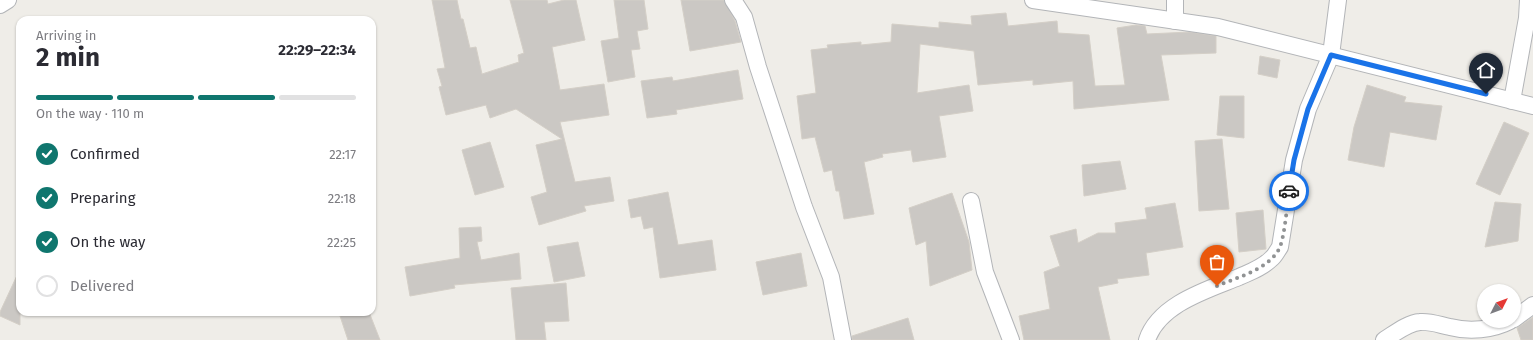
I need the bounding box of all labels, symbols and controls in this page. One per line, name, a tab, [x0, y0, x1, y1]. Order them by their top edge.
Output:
text: Arriving in	[36, 28, 96, 43]
text: 22:29–22:34	[278, 41, 356, 59]
text: 2 min	[36, 42, 100, 73]
pin	[1469, 53, 1503, 94]
icon: home	[1475, 59, 1497, 81]
text: On the way · 110 m	[36, 106, 144, 121]
icon: check	[36, 143, 58, 165]
text: Confirmed	[70, 145, 140, 163]
text: 22:17	[329, 147, 356, 162]
courier	[1269, 171, 1309, 211]
icon: car	[1278, 180, 1300, 202]
icon: check	[36, 187, 58, 209]
text: Preparing	[70, 189, 135, 207]
text: 22:18	[328, 191, 356, 206]
icon: check	[36, 231, 58, 253]
text: On the way	[70, 233, 145, 251]
text: 22:25	[327, 235, 356, 250]
pin	[1200, 245, 1234, 286]
icon: bag	[1206, 251, 1228, 273]
text: Delivered	[70, 277, 134, 295]
north arrow	[1477, 284, 1521, 328]
map controls	[1477, 284, 1521, 328]

